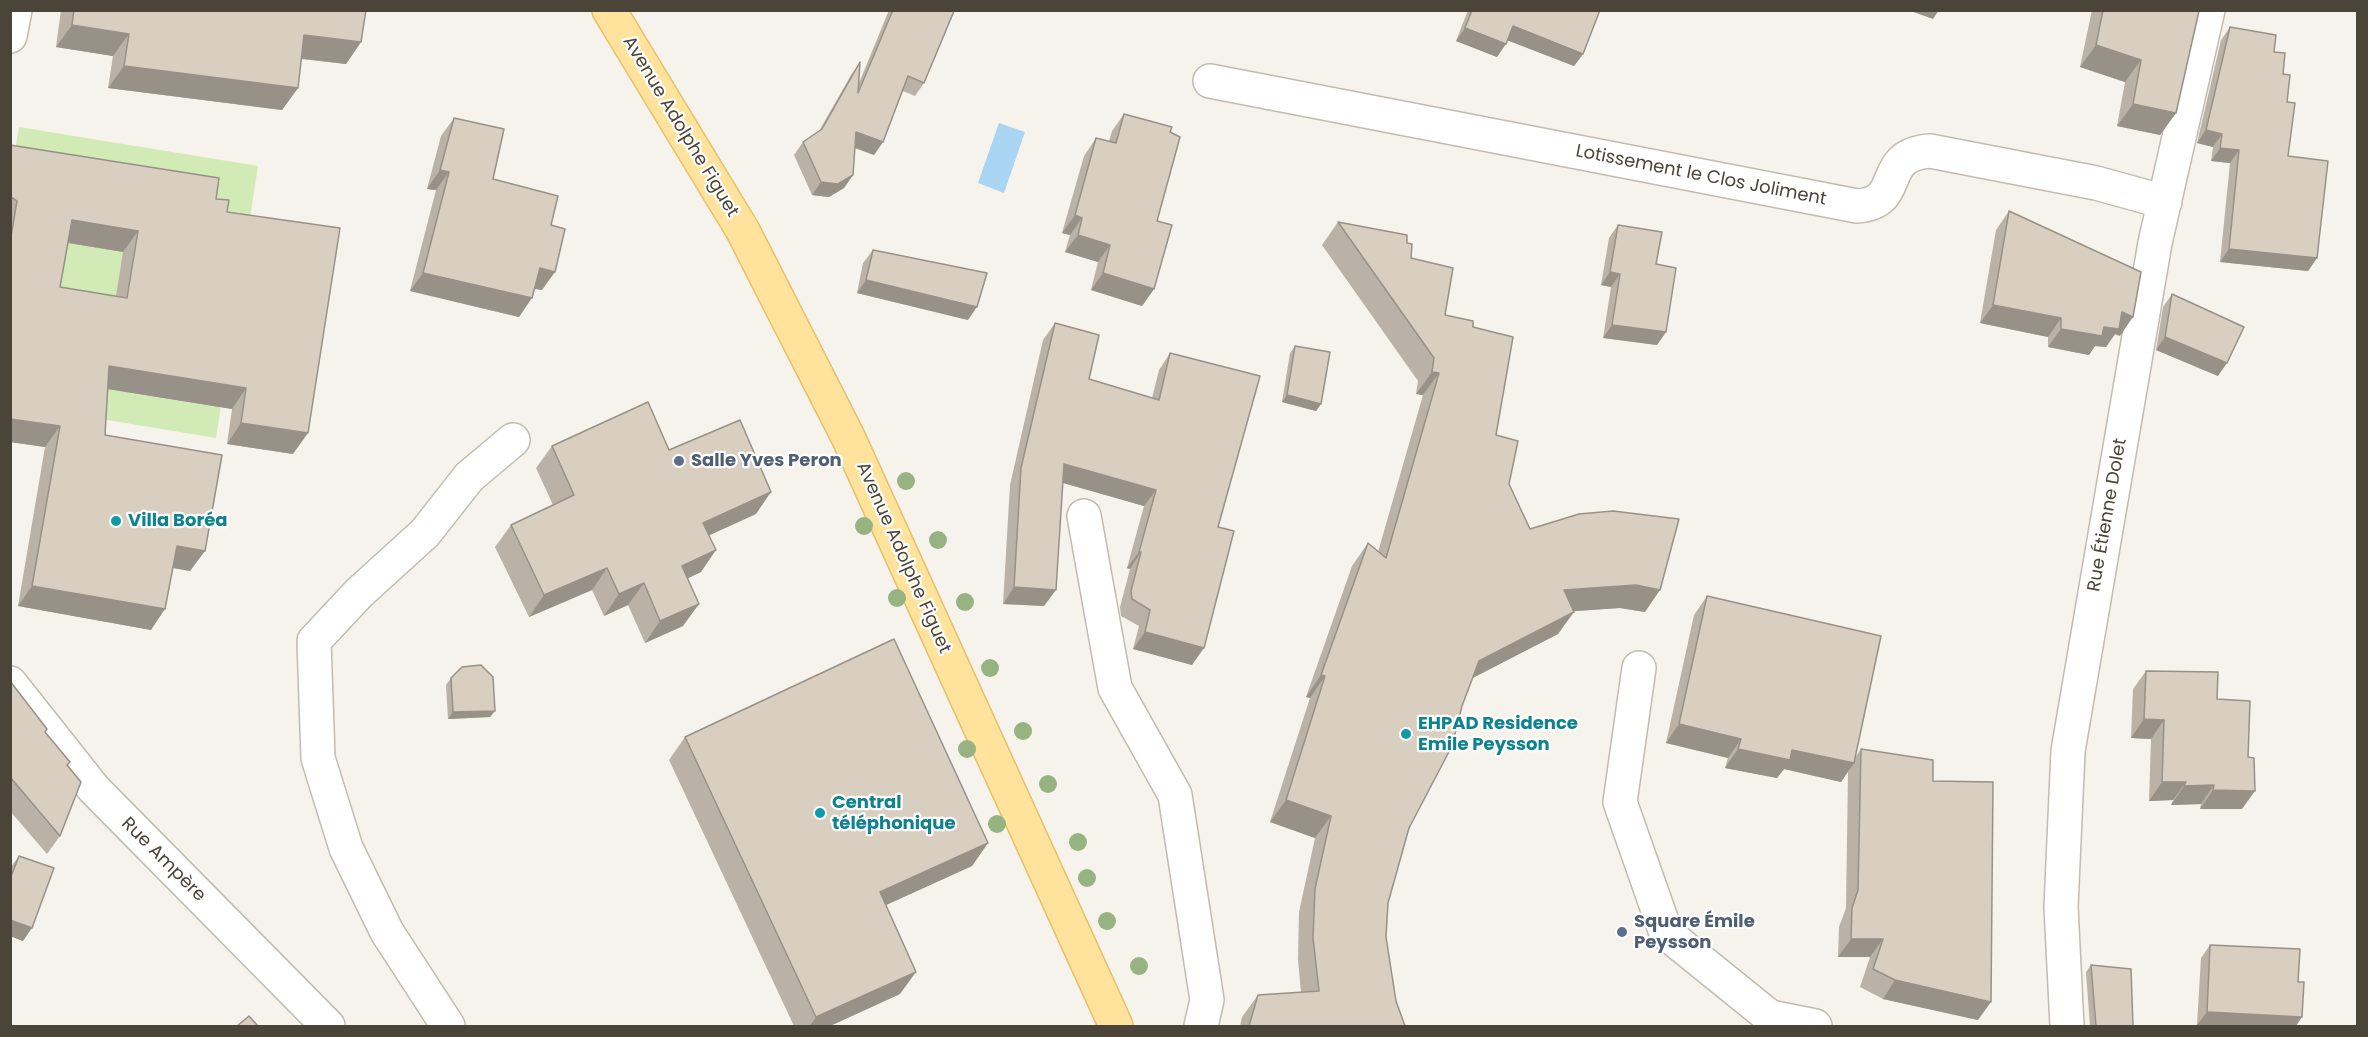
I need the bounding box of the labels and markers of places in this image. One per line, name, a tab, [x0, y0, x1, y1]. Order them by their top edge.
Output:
place label: Salle Yves Peron	[691, 450, 842, 472]
marker: Salle Yves Peron	[672, 454, 686, 468]
place label: Villa Boréa	[128, 510, 227, 532]
marker: Villa Boréa	[109, 514, 123, 528]
place label: EHPAD Residence Emile Peysson	[1418, 713, 1578, 756]
marker: EHPAD Residence Emile Peysson	[1399, 727, 1413, 741]
place label: Central téléphonique	[832, 792, 955, 834]
marker: Central téléphonique	[813, 806, 827, 820]
place label: Square Émile Peysson	[1634, 911, 1755, 954]
marker: Square Émile Peysson	[1615, 925, 1629, 939]

